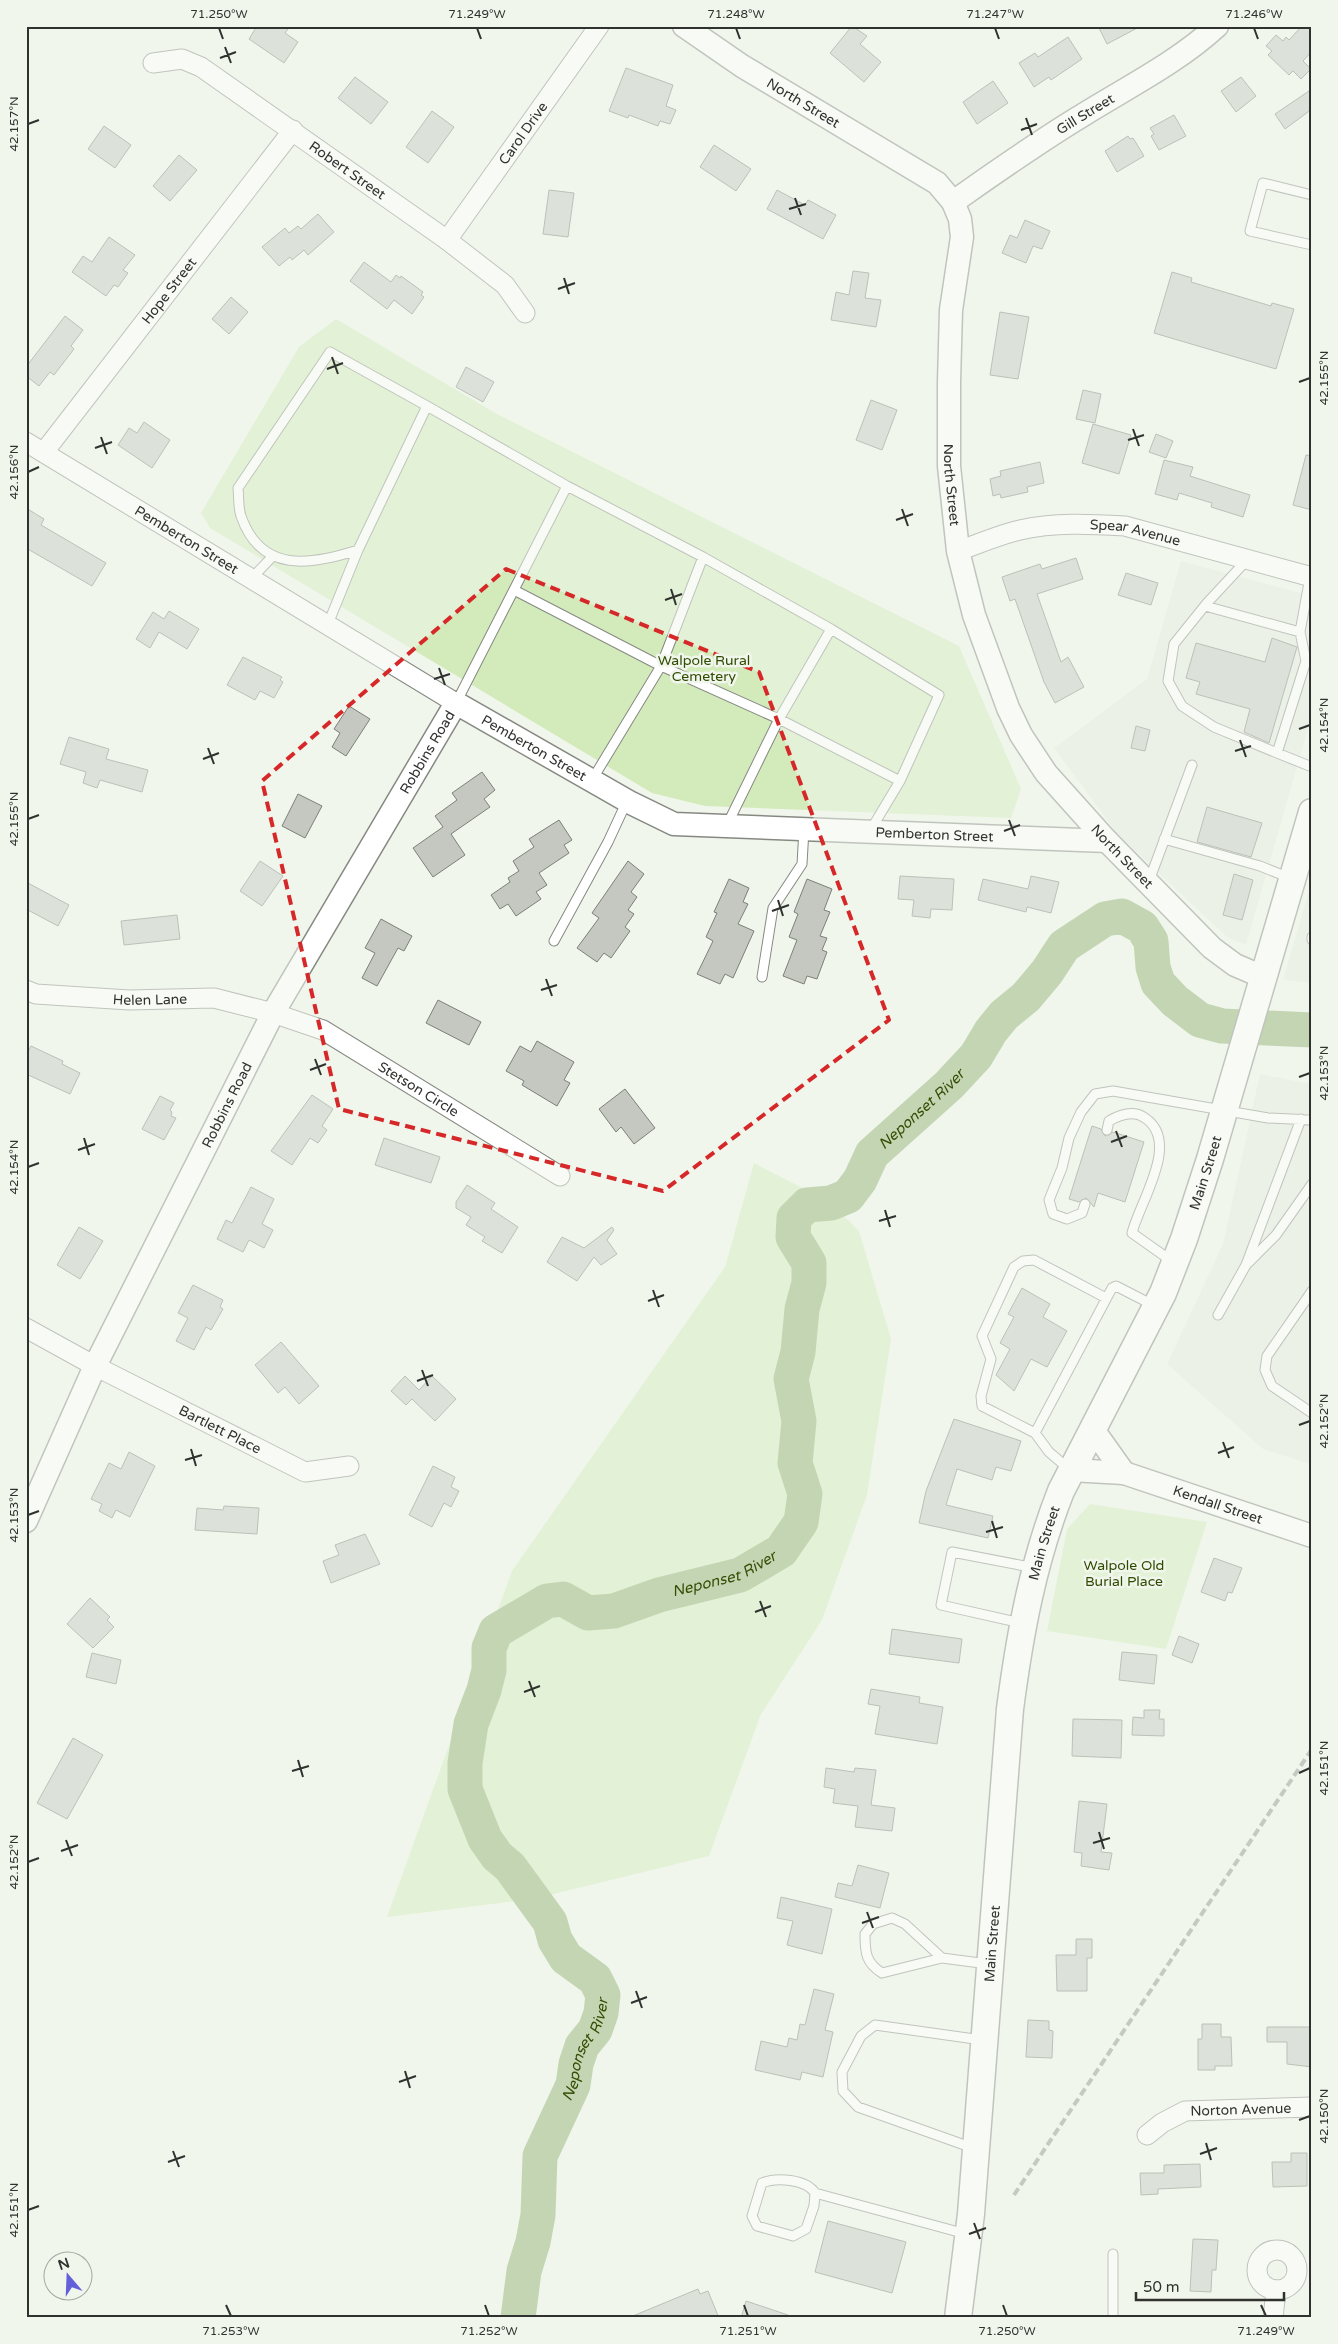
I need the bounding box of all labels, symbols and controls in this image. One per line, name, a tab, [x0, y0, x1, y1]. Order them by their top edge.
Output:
text: 71.250°W	[190, 7, 248, 21]
text: 71.249°W	[448, 7, 506, 21]
text: 71.248°W	[707, 7, 765, 21]
text: 71.247°W	[966, 7, 1024, 21]
text: 71.246°W	[1225, 7, 1283, 21]
street label: North Street	[764, 74, 844, 132]
street label: Gill Street	[1053, 89, 1118, 138]
text: 42.157°N	[7, 96, 21, 152]
street label: Carol Drive	[495, 98, 551, 168]
street label: Robert Street	[306, 137, 390, 203]
street label: Hope Street	[138, 254, 200, 327]
text: 42.155°N	[1317, 351, 1331, 405]
street label: North Street	[941, 444, 964, 527]
text: 42.156°N	[7, 445, 21, 499]
street label: Pemberton Street	[132, 502, 242, 578]
street label: Spear Avenue	[1090, 516, 1183, 549]
park label: Walpole Rural Cemetery	[658, 652, 750, 685]
text: 42.154°N	[1317, 698, 1331, 752]
street label: Robbins Road	[396, 707, 458, 797]
street label: Pemberton Street	[479, 711, 590, 785]
text: 42.155°N	[7, 792, 21, 846]
street label: North Street	[1088, 821, 1158, 892]
street label: Pemberton Street	[875, 823, 994, 845]
street label: Helen Lane	[112, 990, 187, 1009]
text: 42.153°N	[1317, 1046, 1331, 1100]
street label: Stetson Circle	[375, 1058, 462, 1120]
street label: Robbins Road	[198, 1059, 255, 1151]
water label: Neponset River	[875, 1064, 970, 1153]
street label: Main Street	[1185, 1133, 1225, 1212]
text: 42.154°N	[7, 1140, 21, 1194]
text: 42.152°N	[1317, 1394, 1331, 1448]
street label: Bartlett Place	[176, 1401, 264, 1457]
street label: Kendall Street	[1171, 1482, 1265, 1528]
text: 42.153°N	[7, 1488, 21, 1542]
street label: Main Street	[1025, 1503, 1063, 1582]
water label: Neponset River	[670, 1546, 781, 1600]
park label: Walpole Old Burial Place	[1084, 1557, 1164, 1590]
text: 42.151°N	[1317, 1741, 1331, 1795]
text: 42.152°N	[7, 1835, 21, 1889]
street label: Main Street	[980, 1904, 1003, 1983]
water label: Neponset River	[558, 1995, 612, 2104]
text: 42.150°N	[1317, 2089, 1331, 2143]
street label: Norton Avenue	[1190, 2099, 1292, 2119]
text: 42.151°N	[7, 2183, 21, 2237]
north arrow	[42, 2252, 92, 2302]
text: N	[56, 2254, 72, 2274]
scale bar	[1136, 2269, 1283, 2301]
text: 50 m	[1143, 2278, 1180, 2296]
text: 71.253°W	[202, 2324, 260, 2338]
text: 71.252°W	[460, 2324, 518, 2338]
text: 71.251°W	[719, 2324, 777, 2338]
text: 71.250°W	[978, 2324, 1036, 2338]
text: 71.249°W	[1237, 2324, 1295, 2338]

